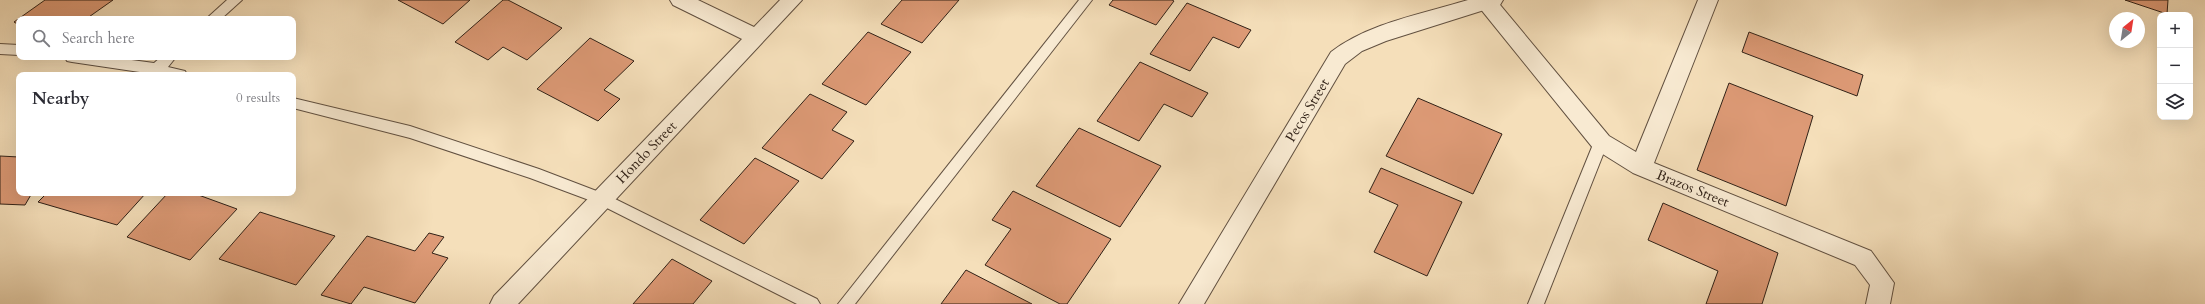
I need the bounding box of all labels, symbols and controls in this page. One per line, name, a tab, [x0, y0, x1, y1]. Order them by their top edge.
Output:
north arrow	[2109, 12, 2145, 48]
map controls	[2157, 12, 2193, 120]
button: +	[2157, 12, 2193, 48]
search box	[16, 16, 296, 60]
icon: search	[30, 27, 52, 49]
text: Search here	[62, 28, 135, 48]
button: −	[2157, 48, 2193, 84]
street label: Pecos Street	[1281, 75, 1334, 145]
button: layers	[2157, 84, 2193, 120]
text: Nearby	[32, 87, 89, 110]
text: 0 results	[236, 89, 280, 107]
street label: Hondo Street	[612, 117, 681, 188]
street label: Brazos Street	[1654, 165, 1732, 212]

